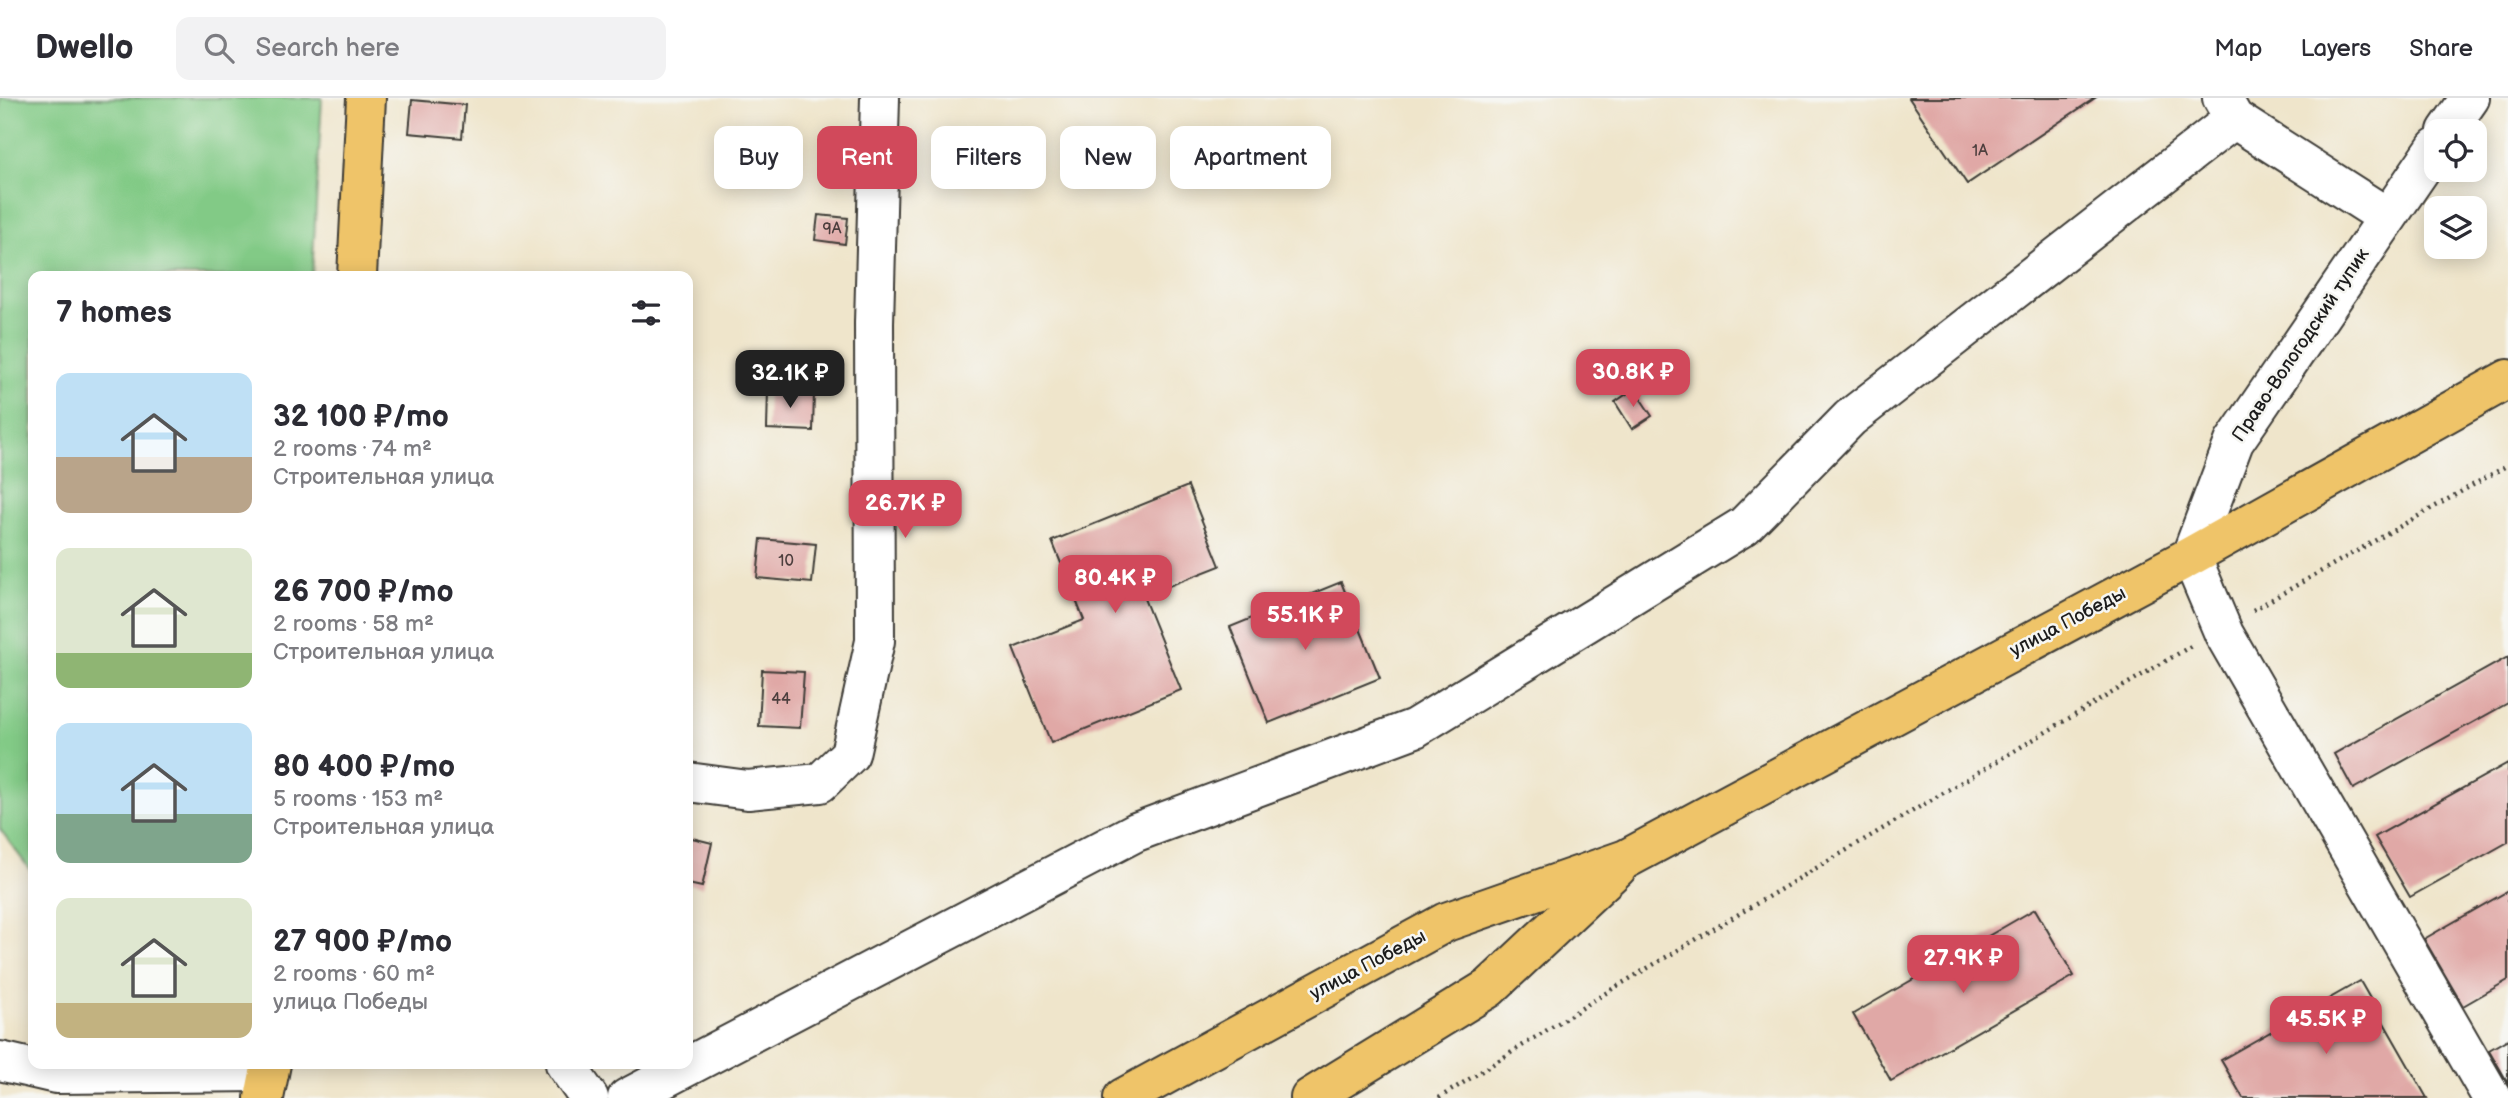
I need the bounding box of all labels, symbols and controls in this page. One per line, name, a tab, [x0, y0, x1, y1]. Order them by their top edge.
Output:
search box	[176, 17, 666, 80]
text: Dwello	[35, 28, 134, 68]
icon: search	[200, 29, 238, 67]
text: Search here	[256, 33, 400, 64]
text: Map	[2214, 34, 2262, 63]
text: Layers	[2300, 34, 2371, 63]
text: Share	[2409, 34, 2473, 63]
map controls	[2424, 119, 2487, 259]
button: locate	[2424, 119, 2487, 182]
chip: Buy	[714, 126, 803, 189]
chip: Rent	[817, 126, 917, 189]
chip: Filters	[931, 126, 1046, 189]
chip: New	[1060, 126, 1156, 189]
chip: Apartment	[1170, 126, 1331, 189]
house number: 1А	[1972, 142, 1988, 161]
button: layers	[2424, 196, 2487, 259]
house number: 9А	[823, 220, 842, 239]
street label: Право-Вологодский тупик	[2228, 244, 2374, 446]
icon: filters	[627, 294, 665, 332]
text: 7 homes	[56, 295, 172, 331]
pin: 32.1K ₽	[725, 350, 855, 410]
pin: 30.8K ₽	[1568, 350, 1698, 409]
text: 30.8K ₽	[1592, 358, 1674, 386]
text: 32.1K ₽	[751, 359, 829, 387]
text: 32 100 ₽/mo	[273, 399, 449, 435]
icon: home	[112, 401, 196, 485]
text: 2 rooms · 74 m²	[273, 435, 432, 463]
text: Строительная улица	[273, 463, 494, 491]
pin: 26.7K ₽	[840, 480, 970, 540]
text: 26.7K ₽	[865, 489, 945, 517]
house number: 10	[778, 552, 794, 571]
pin: 80.4K ₽	[1050, 556, 1180, 615]
text: 80.4K ₽	[1074, 564, 1156, 592]
text: 26 700 ₽/mo	[273, 574, 453, 610]
icon: home	[112, 576, 196, 660]
street label: улица Победы	[2006, 582, 2130, 662]
pin: 55.1K ₽	[1240, 592, 1370, 652]
text: 55.1K ₽	[1267, 601, 1343, 629]
text: 2 rooms · 58 m²	[273, 610, 434, 638]
text: Строительная улица	[273, 638, 494, 666]
house number: 44	[771, 690, 791, 709]
text: 80 400 ₽/mo	[273, 749, 455, 785]
icon: home	[112, 751, 196, 835]
text: 5 rooms · 153 m²	[273, 785, 443, 813]
text: Строительная улица	[273, 813, 494, 841]
text: 27 900 ₽/mo	[273, 924, 452, 960]
street label: улица Победы	[1306, 925, 1430, 1005]
icon: home	[112, 926, 196, 1010]
pin: 27.9K ₽	[1898, 936, 2028, 995]
text: 27.9K ₽	[1923, 944, 2003, 972]
text: 2 rooms · 60 m²	[273, 960, 435, 988]
text: улица Победы	[273, 988, 428, 1016]
pin: 45.5K ₽	[2261, 996, 2391, 1056]
text: 45.5K ₽	[2286, 1005, 2366, 1033]

